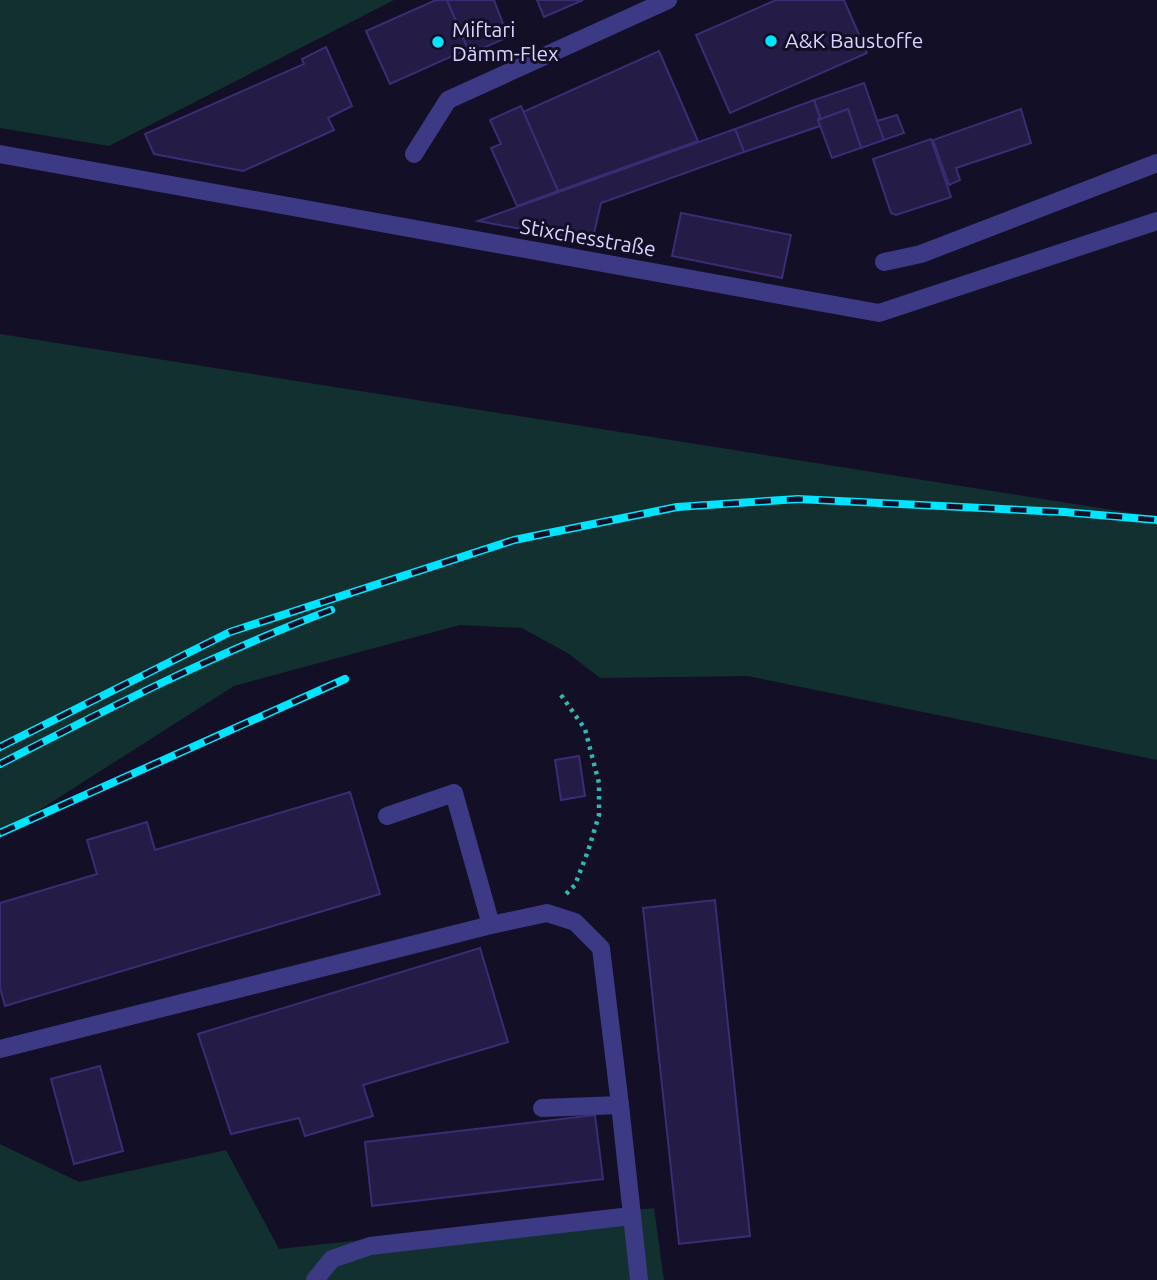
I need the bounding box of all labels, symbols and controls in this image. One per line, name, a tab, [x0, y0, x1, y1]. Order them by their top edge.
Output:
place label: Miftari Dämm-Flex	[452, 17, 559, 65]
place label: A&K Baustoffe	[785, 28, 923, 52]
marker: A&K Baustoffe	[763, 33, 779, 49]
marker: Miftari Dämm-Flex	[430, 34, 446, 50]
street label: Stixchesstraße	[518, 213, 658, 261]

